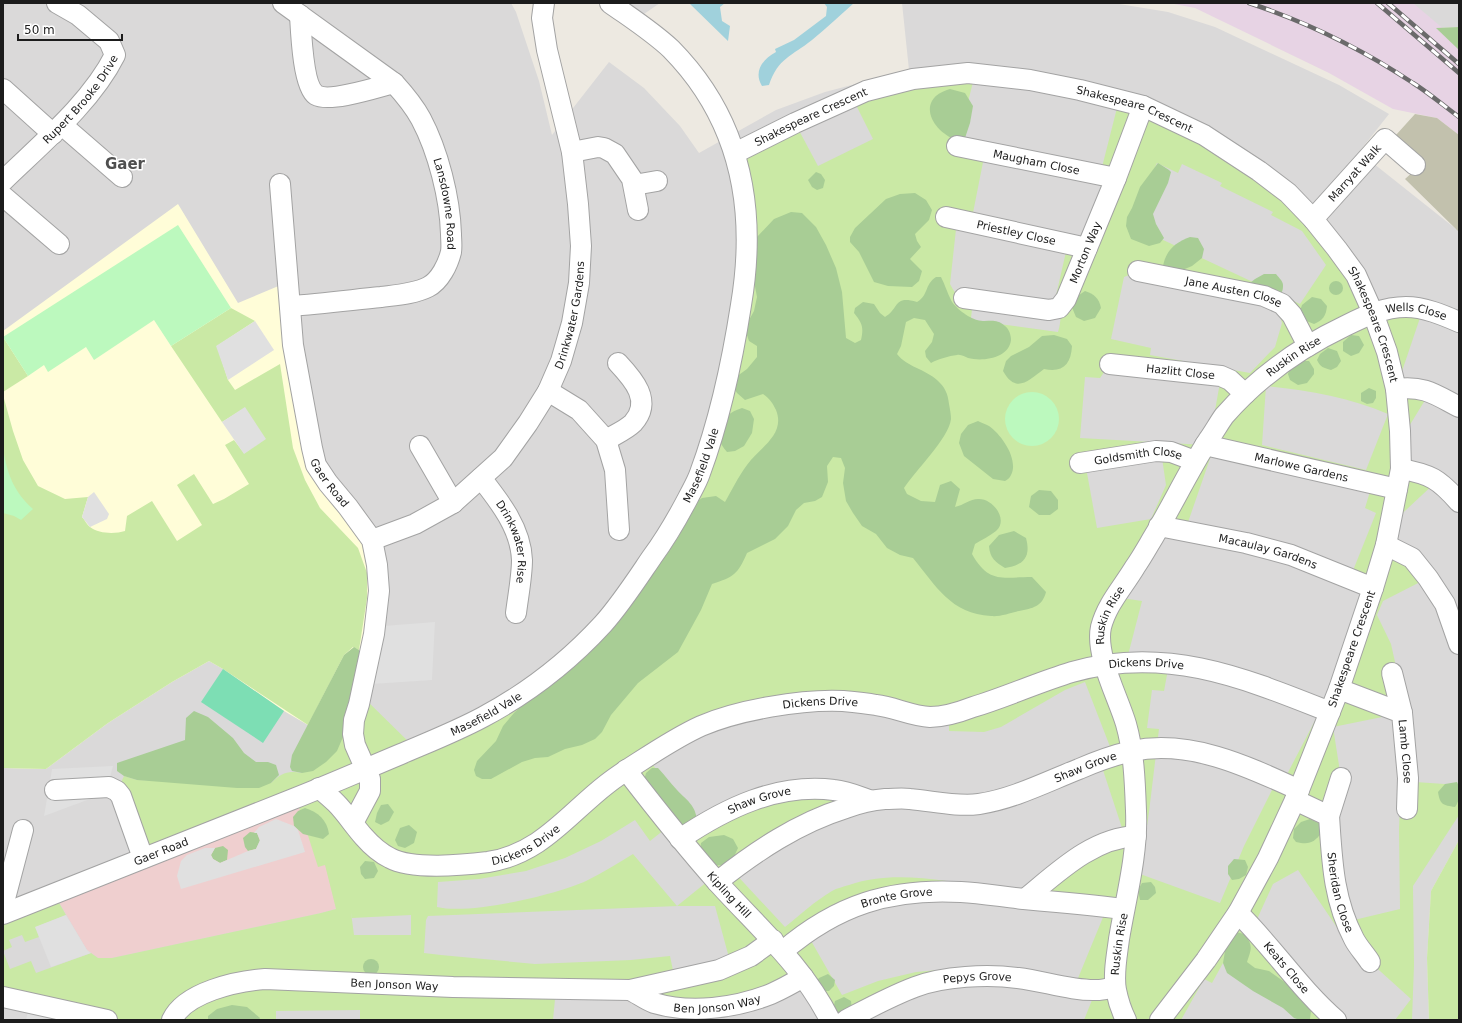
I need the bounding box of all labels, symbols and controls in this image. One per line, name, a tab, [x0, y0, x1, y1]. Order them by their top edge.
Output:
scale bar	[18, 16, 122, 42]
text: 50 m	[24, 23, 55, 37]
street label: Rupert Brooke Drive	[40, 52, 121, 146]
street label: Shakespeare Crescent	[1075, 83, 1195, 135]
street label: Shakespeare Crescent	[752, 85, 870, 149]
street label: Marryat Walk	[1325, 141, 1384, 204]
street label: Maugham Close	[992, 147, 1081, 177]
district label: Gaer	[105, 155, 146, 173]
street label: Lansdowne Road	[431, 156, 458, 250]
street label: Priestley Close	[975, 217, 1057, 248]
street label: Morton Way	[1067, 219, 1104, 285]
street label: Drinkwater Gardens	[552, 260, 587, 371]
street label: Shakespeare Crescent	[1345, 264, 1401, 384]
street label: Jane Austen Close	[1183, 274, 1284, 310]
street label: Wells Close	[1384, 300, 1449, 323]
street label: Ruskin Rise	[1264, 333, 1323, 379]
street label: Hazlitt Close	[1146, 361, 1216, 382]
street label: Masefield Vale	[680, 426, 721, 505]
street label: Goldsmith Close	[1093, 444, 1185, 467]
street label: Marlowe Gardens	[1253, 450, 1350, 484]
street label: Gaer Road	[308, 457, 352, 510]
street label: Drinkwater Rise	[493, 498, 529, 584]
street label: Macaulay Gardens	[1218, 531, 1319, 571]
street label: Ruskin Rise	[1093, 583, 1127, 645]
street label: Shakespeare Crescent	[1326, 588, 1378, 709]
street label: Dickens Drive	[1108, 656, 1185, 672]
street label: Masefield Vale	[448, 689, 524, 739]
street label: Dickens Drive	[782, 694, 859, 711]
street label: Lamb Close	[1396, 719, 1415, 784]
street label: Shaw Grove	[1052, 749, 1118, 785]
street label: Shaw Grove	[725, 784, 792, 817]
street label: Dickens Drive	[490, 822, 562, 868]
street label: Gaer Road	[132, 835, 190, 868]
street label: Sheridan Close	[1325, 852, 1356, 935]
street label: Kipling Hill	[705, 869, 754, 921]
street label: Bronte Grove	[859, 885, 933, 910]
street label: Ruskin Rise	[1108, 912, 1130, 976]
street label: Keats Close	[1261, 939, 1312, 996]
street label: Pepys Grove	[942, 970, 1012, 986]
street label: Ben Jonson Way	[350, 976, 439, 993]
street label: Ben Jonson Way	[673, 991, 763, 1015]

